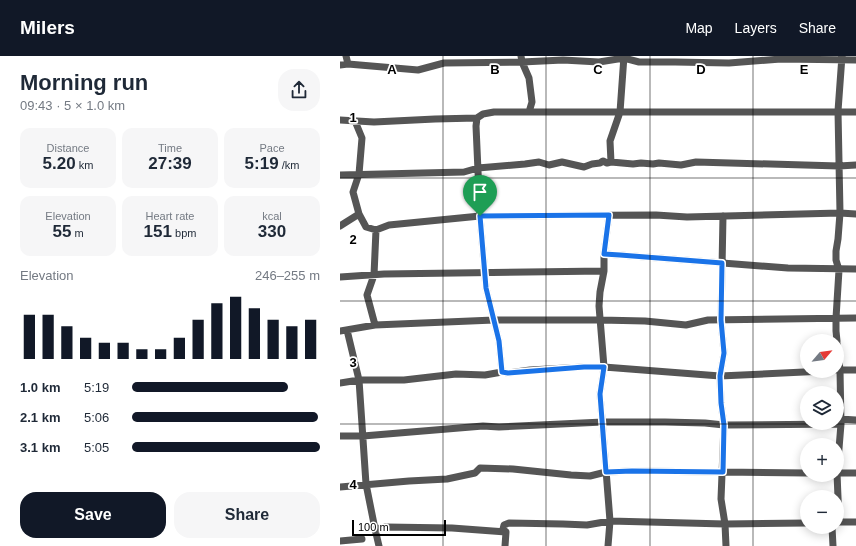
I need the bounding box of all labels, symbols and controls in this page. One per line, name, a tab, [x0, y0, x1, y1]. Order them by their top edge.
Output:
text: Milers	[20, 17, 75, 38]
text: Map	[685, 20, 713, 36]
text: Layers	[735, 20, 777, 36]
text: Share	[799, 20, 836, 36]
text: A	[387, 62, 397, 77]
text: B	[490, 62, 500, 77]
text: C	[593, 62, 603, 77]
text: D	[696, 62, 706, 77]
text: E	[800, 62, 809, 77]
button: share	[278, 69, 320, 111]
text: Morning run	[20, 70, 148, 95]
text: 09:43 · 5 × 1.0 km	[20, 98, 125, 113]
text: 1	[349, 110, 357, 125]
text: Distance	[47, 142, 89, 154]
text: Time	[158, 142, 182, 154]
text: Pace	[259, 142, 285, 154]
text: 5.20	[43, 154, 76, 173]
text: 27:39	[148, 154, 192, 173]
text: 5:19	[245, 154, 279, 173]
text: km	[76, 159, 93, 171]
text: /km	[279, 159, 299, 171]
pin	[463, 175, 497, 216]
icon: arrive	[469, 181, 491, 203]
text: Elevation	[45, 210, 91, 222]
text: Heart rate	[146, 210, 194, 222]
text: kcal	[262, 210, 282, 222]
text: 55	[52, 222, 71, 241]
text: 151	[144, 222, 172, 241]
text: 330	[258, 222, 286, 241]
text: m	[71, 227, 84, 239]
text: bpm	[172, 227, 196, 239]
text: 2	[349, 232, 357, 247]
text: Elevation	[20, 268, 73, 283]
text: 246–255 m	[255, 268, 320, 283]
north arrow	[800, 334, 844, 378]
map controls	[800, 334, 844, 534]
text: 3	[349, 355, 357, 370]
text: 1.0 km	[20, 380, 60, 395]
text: 5:19	[84, 380, 109, 395]
button: layers	[800, 386, 844, 430]
text: 2.1 km	[20, 410, 60, 425]
text: 5:06	[84, 410, 109, 425]
button: +	[800, 438, 844, 482]
text: 3.1 km	[20, 440, 60, 455]
text: 5:05	[84, 440, 109, 455]
text: 4	[349, 477, 357, 492]
button: −	[800, 490, 844, 534]
button: Save	[20, 492, 166, 538]
button: Share	[174, 492, 320, 538]
scale bar	[352, 518, 446, 537]
text: 100 m	[358, 521, 389, 533]

